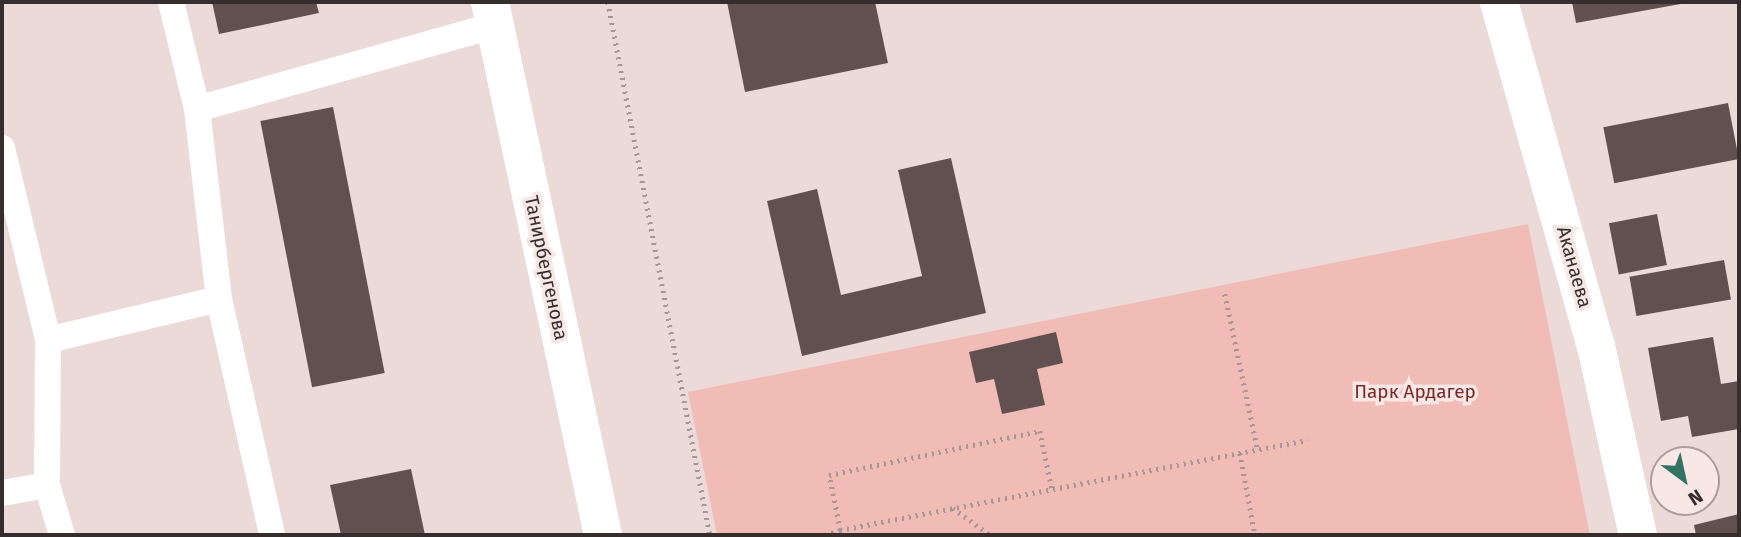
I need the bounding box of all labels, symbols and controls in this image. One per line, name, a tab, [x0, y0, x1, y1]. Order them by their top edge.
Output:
street label: Танирбергенова	[520, 194, 572, 342]
street label: Аканаева	[1552, 224, 1596, 310]
park label: Парк Ардагер	[1354, 381, 1476, 403]
north arrow	[1650, 446, 1720, 516]
text: N	[1684, 484, 1707, 510]

